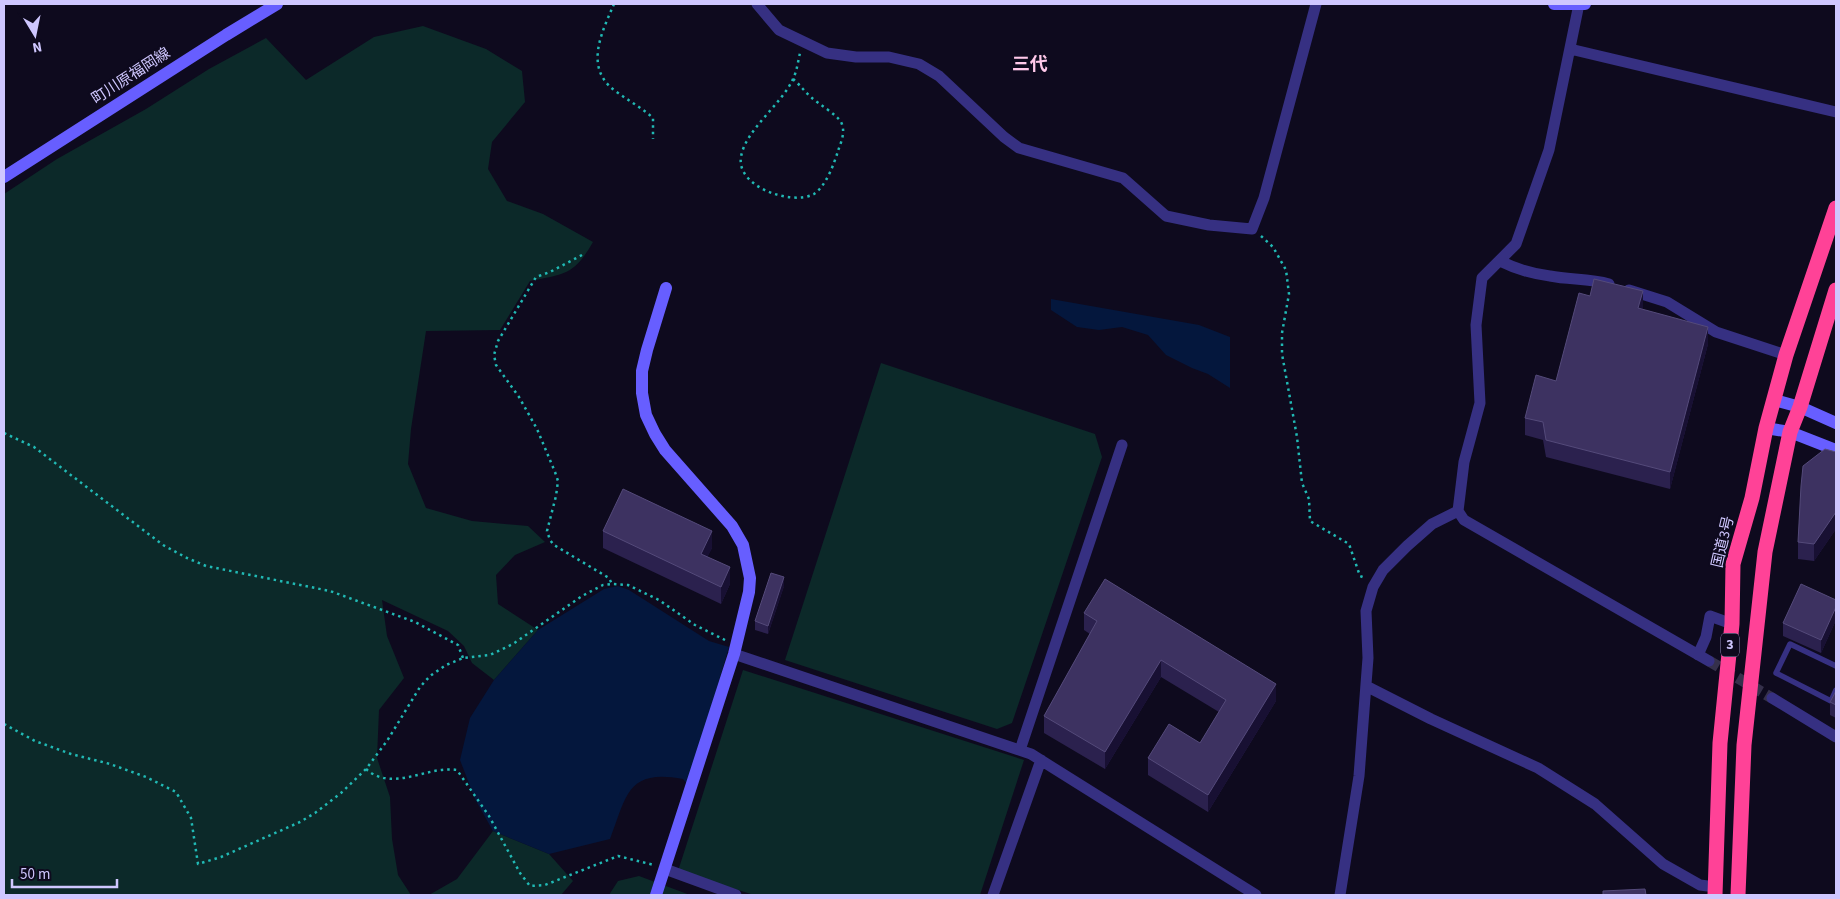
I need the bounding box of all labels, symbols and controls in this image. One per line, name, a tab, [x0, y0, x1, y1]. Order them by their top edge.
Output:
north arrow	[10, 10, 60, 60]
text: N	[31, 36, 43, 57]
street label: 町川原福岡線	[88, 43, 174, 109]
district label: 三代	[1012, 52, 1048, 77]
street label: 国道3号	[1707, 514, 1739, 570]
road number: 3	[1721, 634, 1739, 656]
scale bar	[12, 856, 118, 888]
text: 50 m	[20, 864, 50, 885]

